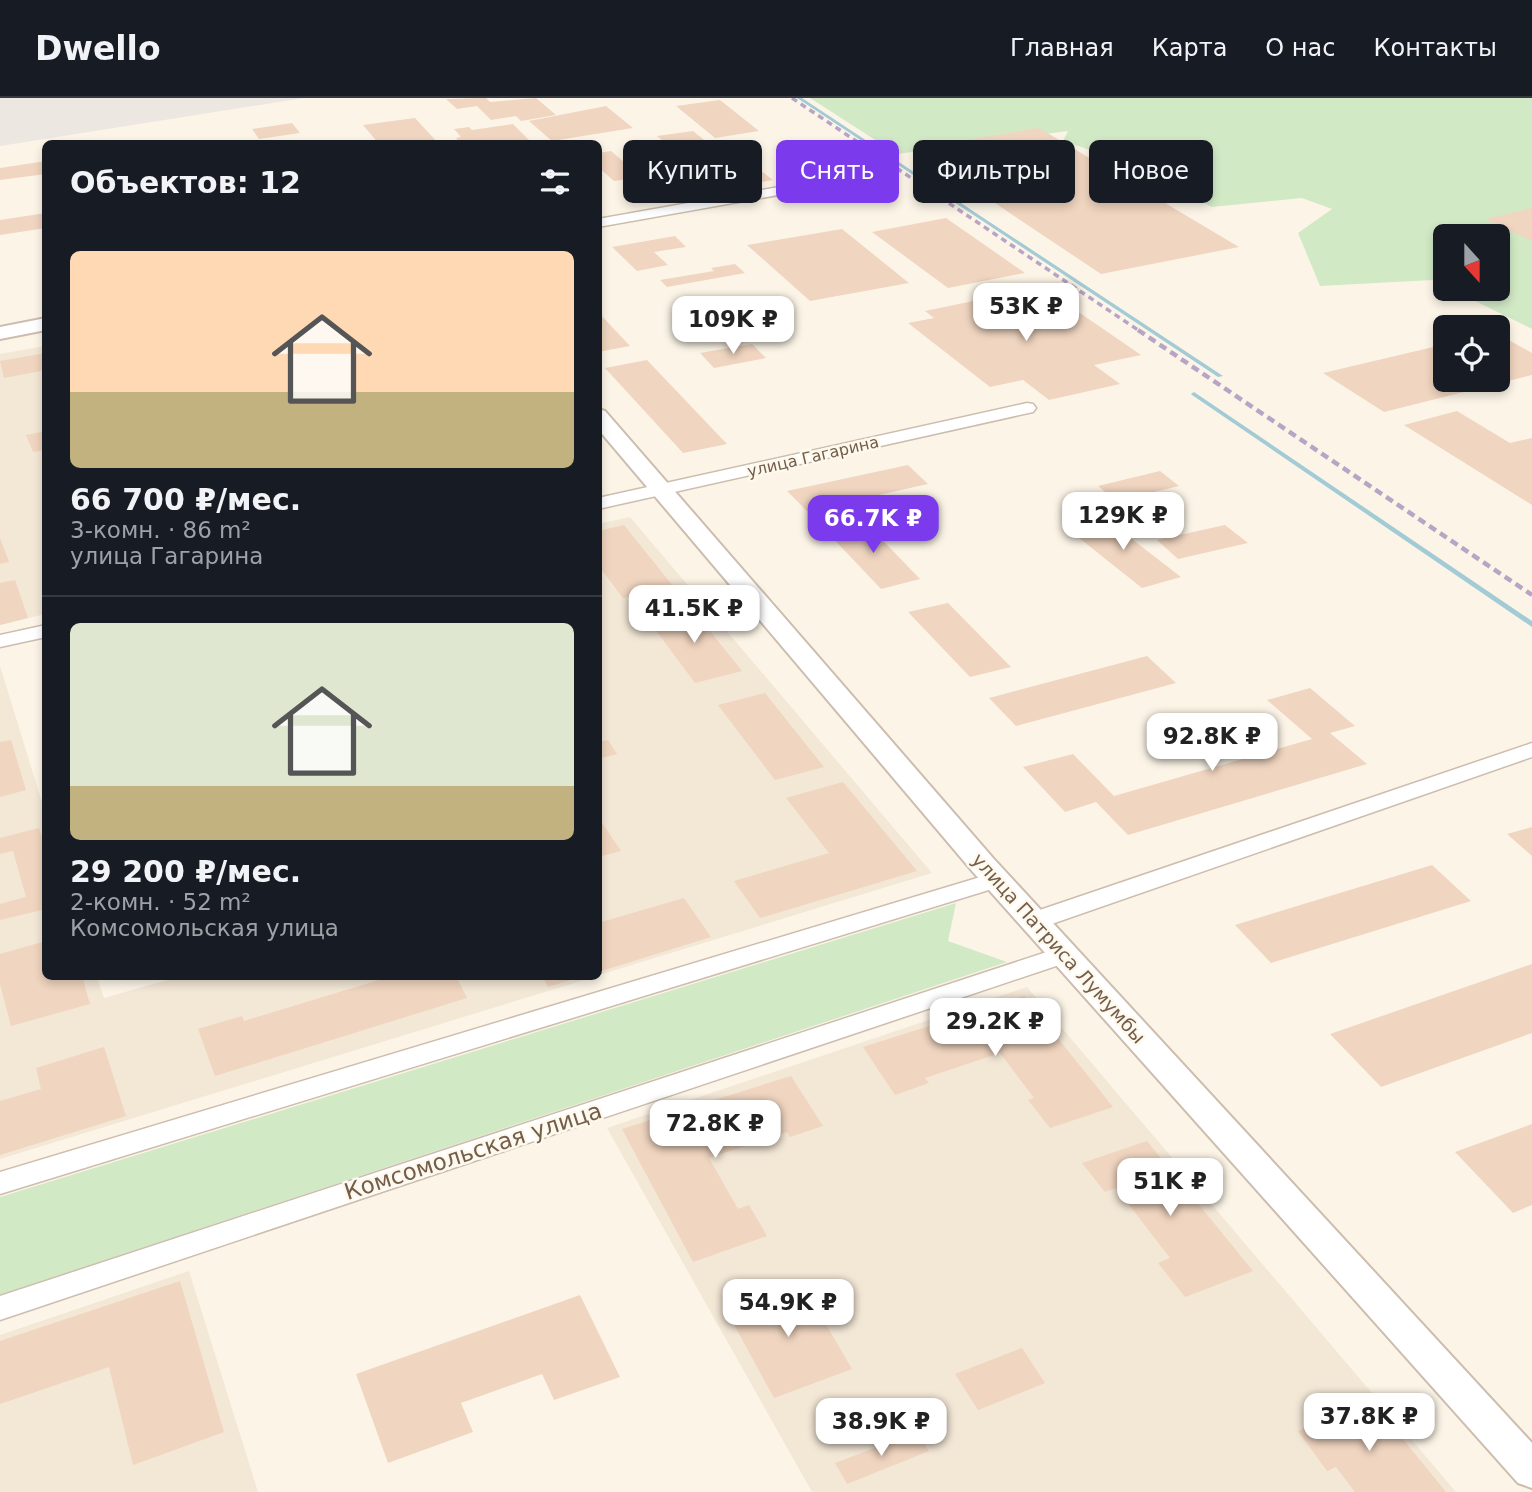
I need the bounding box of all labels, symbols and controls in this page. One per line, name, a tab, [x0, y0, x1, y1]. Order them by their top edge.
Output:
text: Dwello	[35, 29, 161, 68]
text: Главная	[1010, 34, 1114, 62]
text: Карта	[1152, 34, 1227, 62]
text: О нас	[1265, 34, 1335, 62]
text: Контакты	[1373, 34, 1497, 62]
chip: Купить	[623, 140, 762, 203]
chip: Снять	[776, 140, 899, 203]
chip: Фильтры	[913, 140, 1075, 203]
chip: Новое	[1089, 140, 1213, 203]
icon: filters	[536, 163, 574, 201]
text: Объектов: 12	[70, 165, 301, 200]
north arrow	[1433, 224, 1510, 301]
map controls	[1433, 224, 1510, 392]
pin: 53K ₽	[977, 284, 1075, 343]
text: 53K ₽	[989, 293, 1063, 319]
icon: home	[259, 296, 385, 422]
pin: 109K ₽	[676, 296, 790, 356]
text: 109K ₽	[688, 306, 778, 332]
button: locate	[1433, 315, 1510, 392]
street label: улица Гагарина	[745, 432, 881, 481]
text: 66 700 ₽/мес.	[70, 482, 301, 517]
pin: 129K ₽	[1066, 492, 1180, 552]
pin: 66.7K ₽	[808, 496, 938, 555]
text: 129K ₽	[1078, 502, 1168, 528]
text: 66.7K ₽	[824, 505, 922, 531]
text: 3-комн. · 86 m²	[70, 517, 251, 543]
text: улица Гагарина	[70, 543, 263, 569]
pin: 41.5K ₽	[629, 586, 759, 645]
text: 41.5K ₽	[645, 595, 743, 621]
icon: home	[259, 668, 385, 794]
pin: 92.8K ₽	[1147, 714, 1277, 773]
text: 92.8K ₽	[1163, 723, 1261, 749]
street label: улица Патриса Лумумбы	[968, 848, 1150, 1048]
text: 29 200 ₽/мес.	[70, 854, 301, 889]
text: 2-комн. · 52 m²	[70, 889, 251, 915]
text: Комсомольская улица	[70, 915, 339, 941]
pin: 29.2K ₽	[930, 998, 1060, 1058]
text: 29.2K ₽	[946, 1008, 1044, 1034]
street label: Комсомольская улица	[341, 1097, 605, 1205]
pin: 72.8K ₽	[650, 1100, 780, 1160]
text: 72.8K ₽	[666, 1110, 764, 1136]
pin: 51K ₽	[1121, 1158, 1219, 1218]
text: 51K ₽	[1133, 1168, 1207, 1194]
pin: 54.9K ₽	[723, 1280, 853, 1339]
text: 54.9K ₽	[739, 1289, 837, 1315]
pin: 37.8K ₽	[1304, 1394, 1434, 1453]
pin: 38.9K ₽	[816, 1398, 946, 1458]
text: 37.8K ₽	[1320, 1403, 1418, 1429]
text: 38.9K ₽	[832, 1408, 930, 1434]

